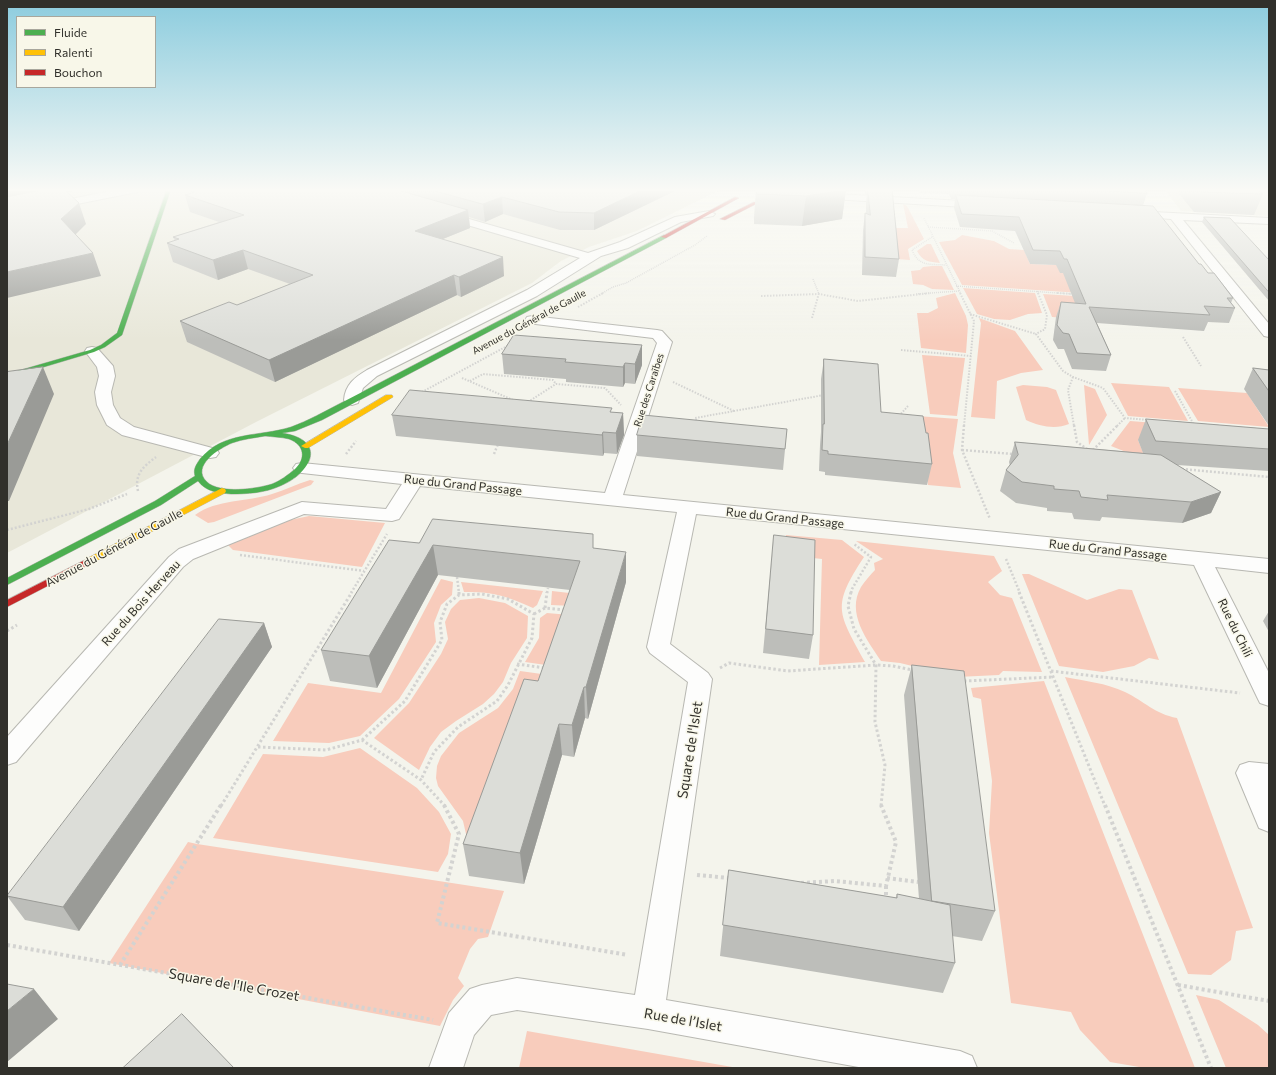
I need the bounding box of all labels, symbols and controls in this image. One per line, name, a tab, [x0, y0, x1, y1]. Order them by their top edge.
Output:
legend	[16, 16, 156, 88]
text: Fluide	[54, 25, 87, 39]
text: Ralenti	[54, 45, 93, 59]
text: Bouchon	[54, 65, 102, 79]
street label: Avenue du Général de Gaulle	[470, 287, 588, 357]
street label: Rue des Caraïbes	[631, 352, 667, 428]
street label: Rue du Grand Passage	[403, 472, 523, 498]
street label: Rue du Grand Passage	[725, 505, 845, 531]
street label: Avenue du Général de Gaulle	[43, 506, 185, 590]
street label: Rue du Grand Passage	[1048, 537, 1168, 563]
street label: Rue du Bois Herveau	[99, 557, 183, 649]
street label: Rue du Chili	[1215, 596, 1255, 660]
street label: Square de l'Islet	[674, 700, 706, 800]
street label: Square de l'Ile Crozet	[167, 965, 301, 1005]
street label: Rue de l’Islet	[643, 1005, 723, 1035]

